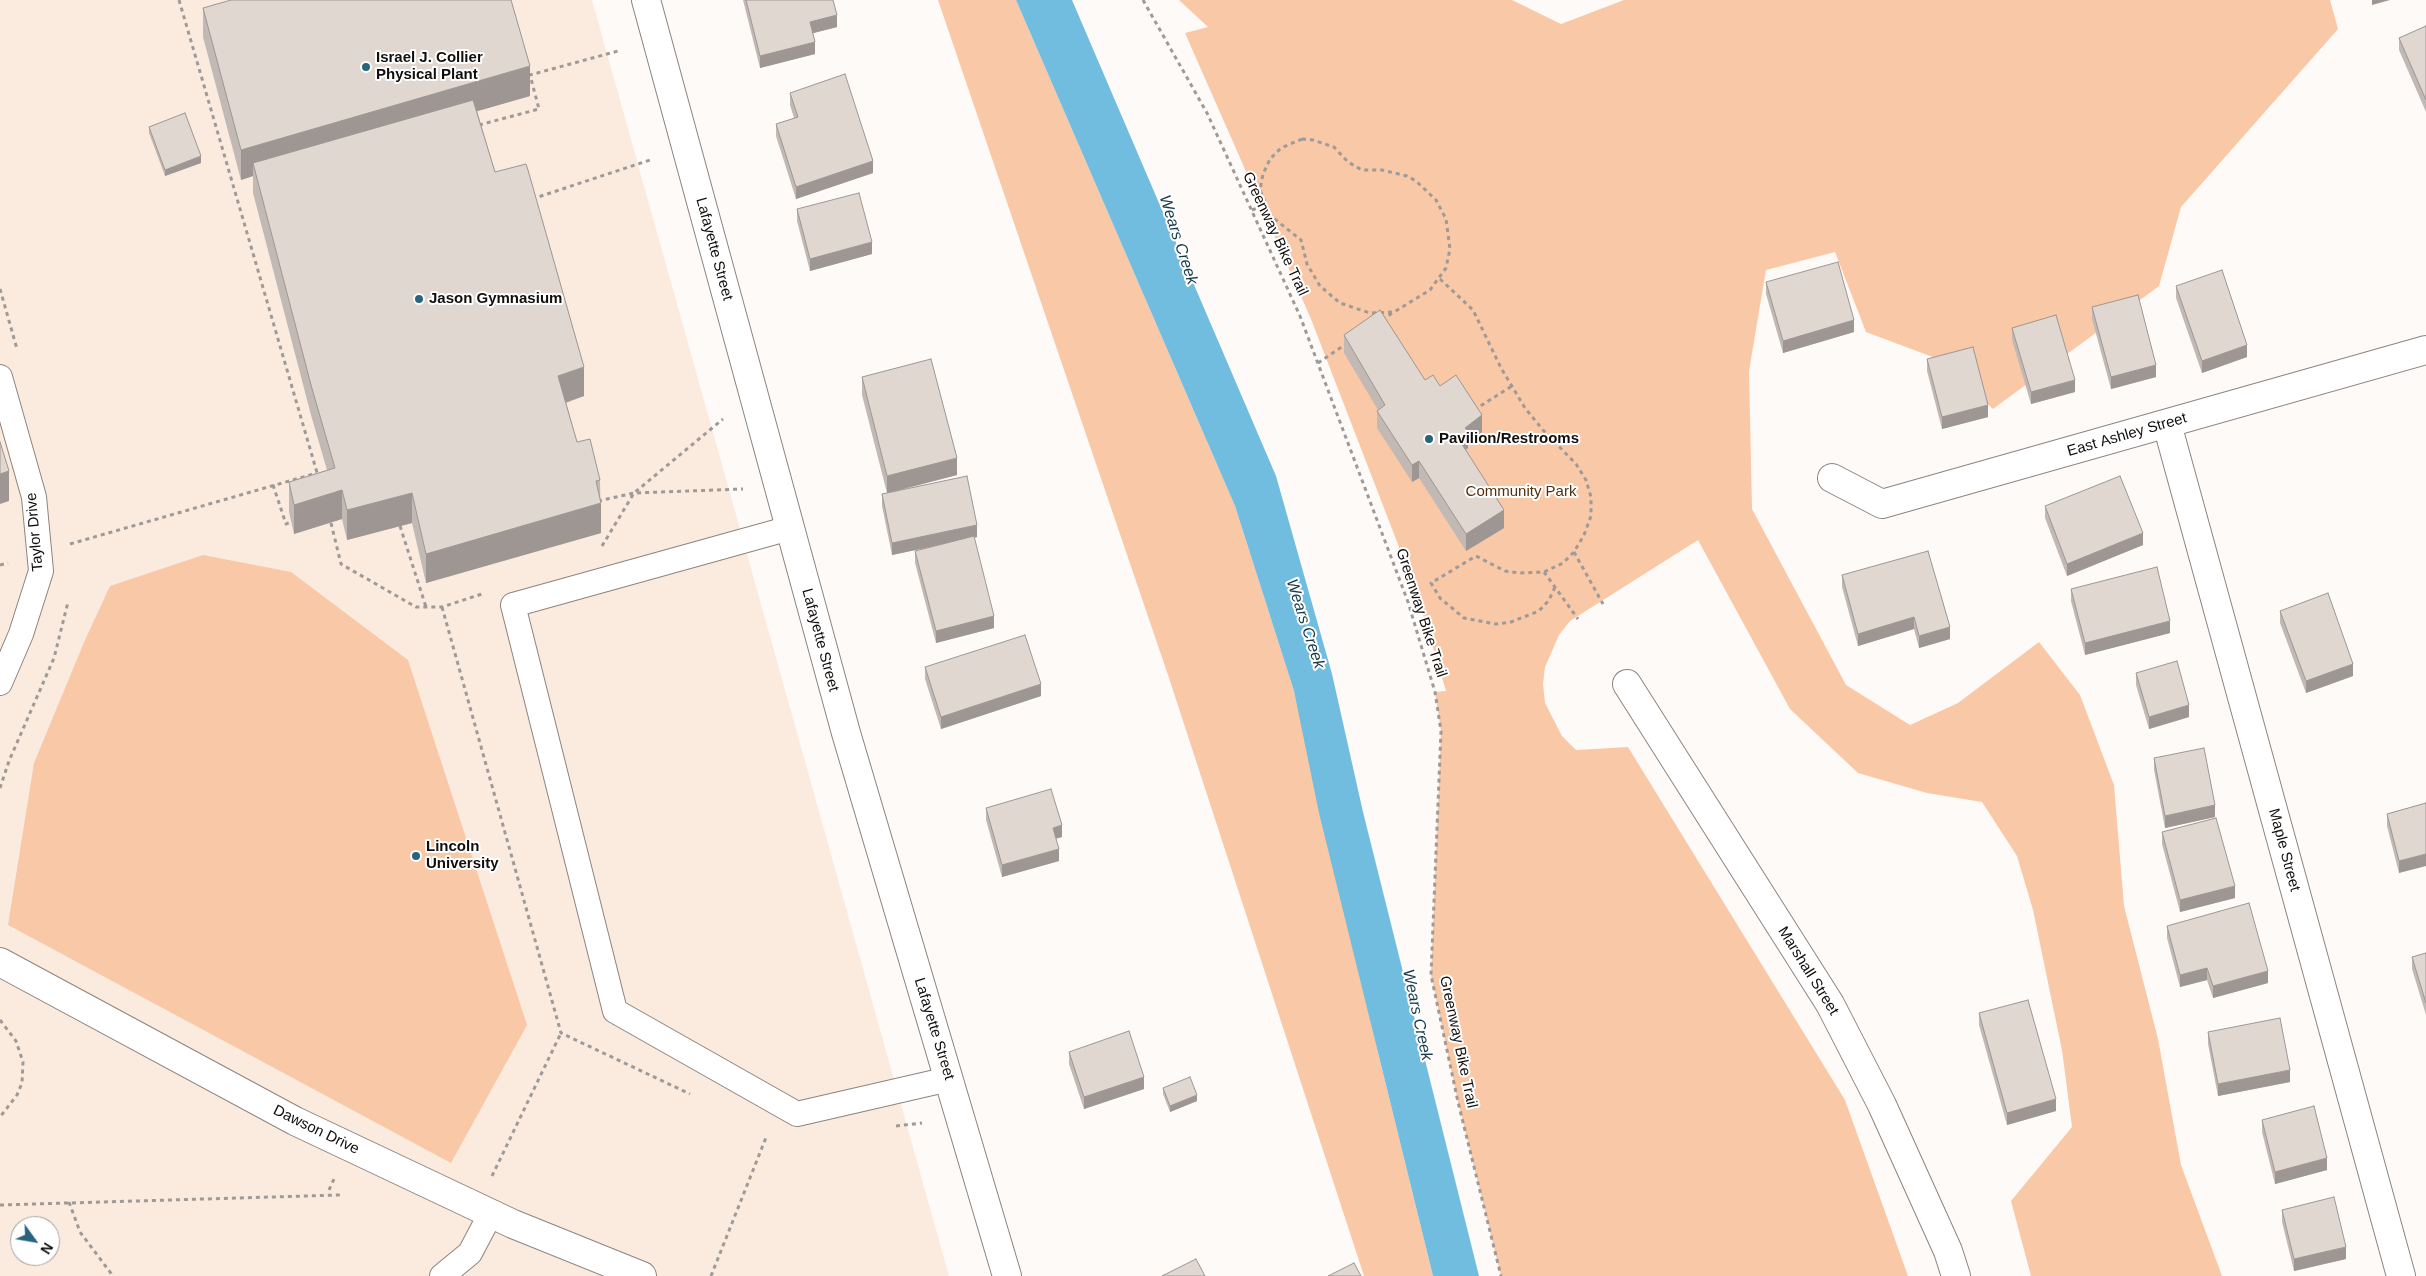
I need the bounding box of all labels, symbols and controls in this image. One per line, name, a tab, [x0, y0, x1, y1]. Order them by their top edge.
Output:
place label: Israel J. Collier Physical Plant	[376, 49, 483, 84]
marker: Israel J. Collier Physical Plant	[360, 61, 372, 73]
street label: Greenway Bike Trail	[1238, 169, 1312, 299]
water label: Wears Creek	[1154, 193, 1202, 287]
street label: Lafayette Street	[692, 196, 736, 302]
place label: Jason Gymnasium	[429, 290, 562, 308]
marker: Jason Gymnasium	[413, 293, 425, 305]
street label: East Ashley Street	[2065, 409, 2189, 461]
place label: Pavilion/Restrooms	[1439, 430, 1579, 448]
marker: Pavilion/Restrooms	[1423, 433, 1435, 445]
park label: Community Park	[1466, 483, 1576, 501]
street label: Taylor Drive	[23, 492, 47, 572]
street label: Greenway Bike Trail	[1392, 546, 1450, 680]
water label: Wears Creek	[1281, 577, 1329, 671]
street label: Lafayette Street	[798, 587, 842, 693]
street label: Maple Street	[2264, 807, 2304, 893]
place label: Lincoln University	[426, 838, 499, 873]
marker: Lincoln University	[410, 850, 422, 862]
street label: Marshall Street	[1774, 923, 1842, 1019]
water label: Wears Creek	[1398, 967, 1436, 1063]
street label: Greenway Bike Trail	[1435, 974, 1481, 1110]
street label: Lafayette Street	[910, 976, 958, 1082]
street label: Dawson Drive	[270, 1101, 362, 1159]
north arrow	[10, 1216, 60, 1266]
text: N	[37, 1240, 56, 1257]

